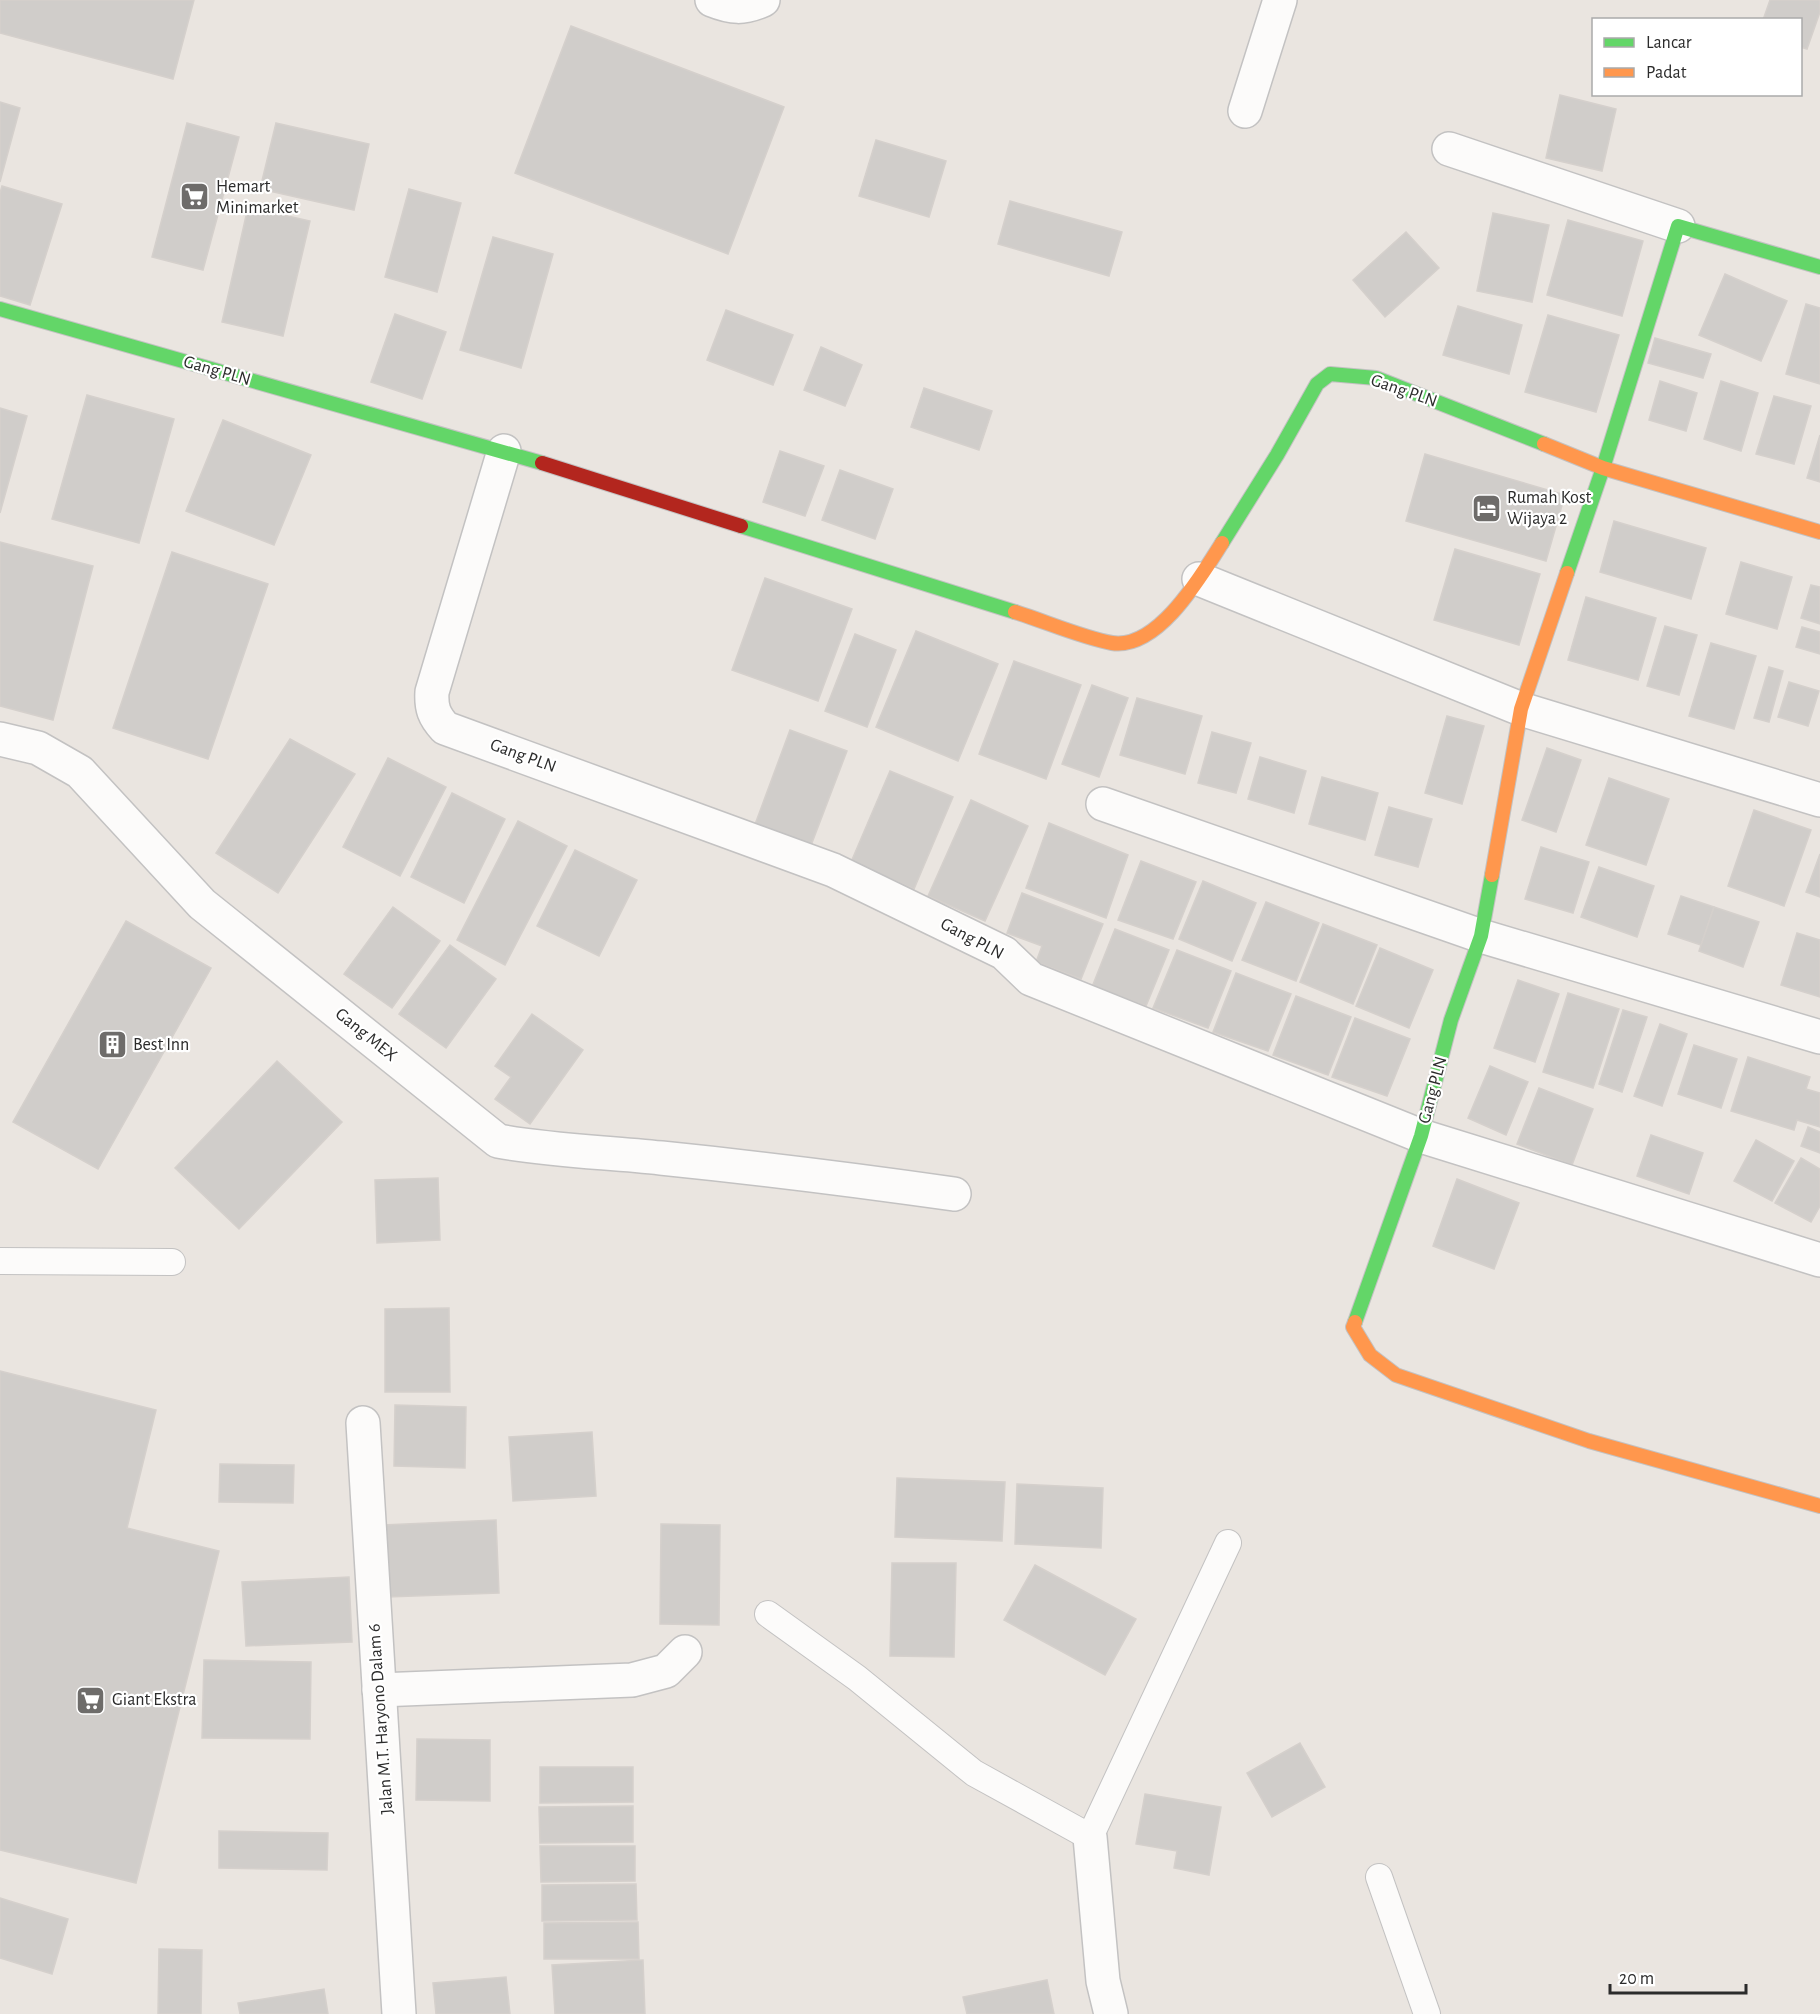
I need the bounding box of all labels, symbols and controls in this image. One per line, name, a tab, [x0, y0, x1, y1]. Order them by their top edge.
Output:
legend	[1592, 18, 1802, 96]
text: Lancar	[1646, 34, 1692, 52]
text: Padat	[1646, 64, 1687, 82]
place label: Hemart Minimarket	[216, 178, 299, 217]
supermarket icon: Hemart Minimarket	[179, 181, 211, 213]
street label: Gang PLN	[181, 353, 253, 389]
street label: Gang PLN	[1368, 371, 1440, 411]
place label: Rumah Kost Wijaya 2	[1507, 489, 1592, 528]
hotel icon: Rumah Kost Wijaya 2	[1470, 492, 1502, 524]
street label: Gang PLN	[488, 736, 558, 776]
street label: Gang PLN	[937, 915, 1007, 963]
street label: Gang MEX	[332, 1005, 400, 1065]
building icon: Best Inn	[96, 1029, 128, 1061]
place label: Best Inn	[133, 1036, 189, 1054]
street label: Gang PLN	[1415, 1054, 1451, 1126]
street label: Jalan M.T. Haryono Dalam 6	[365, 1623, 397, 1815]
supermarket icon: Giant Ekstra	[75, 1684, 107, 1716]
place label: Giant Ekstra	[112, 1691, 197, 1709]
scale bar	[1610, 1957, 1746, 1995]
text: 20 m	[1619, 1970, 1654, 1988]

